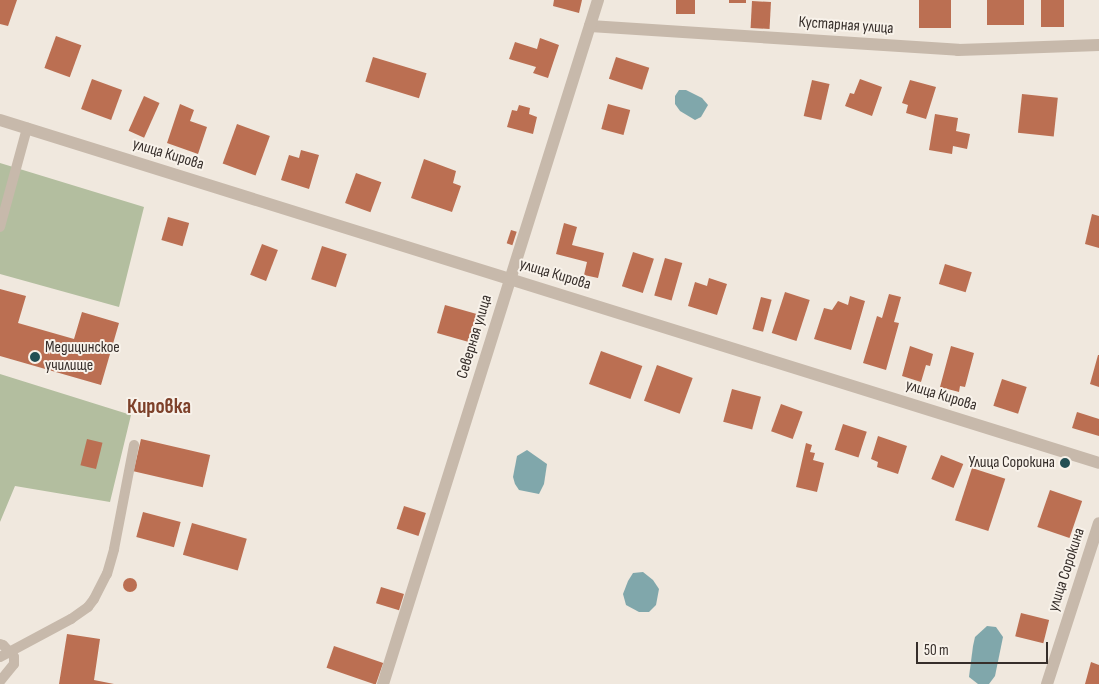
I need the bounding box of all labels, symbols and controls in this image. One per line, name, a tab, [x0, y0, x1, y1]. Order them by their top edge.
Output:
street label: Кустарная улица	[798, 13, 894, 39]
street label: улица Кирова	[130, 135, 206, 175]
street label: улица Кирова	[517, 255, 593, 295]
street label: Северная улица	[453, 293, 497, 381]
place label: Медицинское училище	[45, 338, 120, 376]
marker: Медицинское училище	[29, 351, 41, 363]
street label: улица Кирова	[903, 376, 979, 416]
district label: Кировка	[127, 394, 191, 420]
place label: Улица Сорокина	[968, 453, 1055, 473]
marker: Улица Сорокина	[1059, 457, 1071, 469]
street label: улица Сорокина	[1044, 526, 1090, 614]
scale bar	[919, 632, 1052, 664]
text: 50 m	[924, 641, 949, 660]

